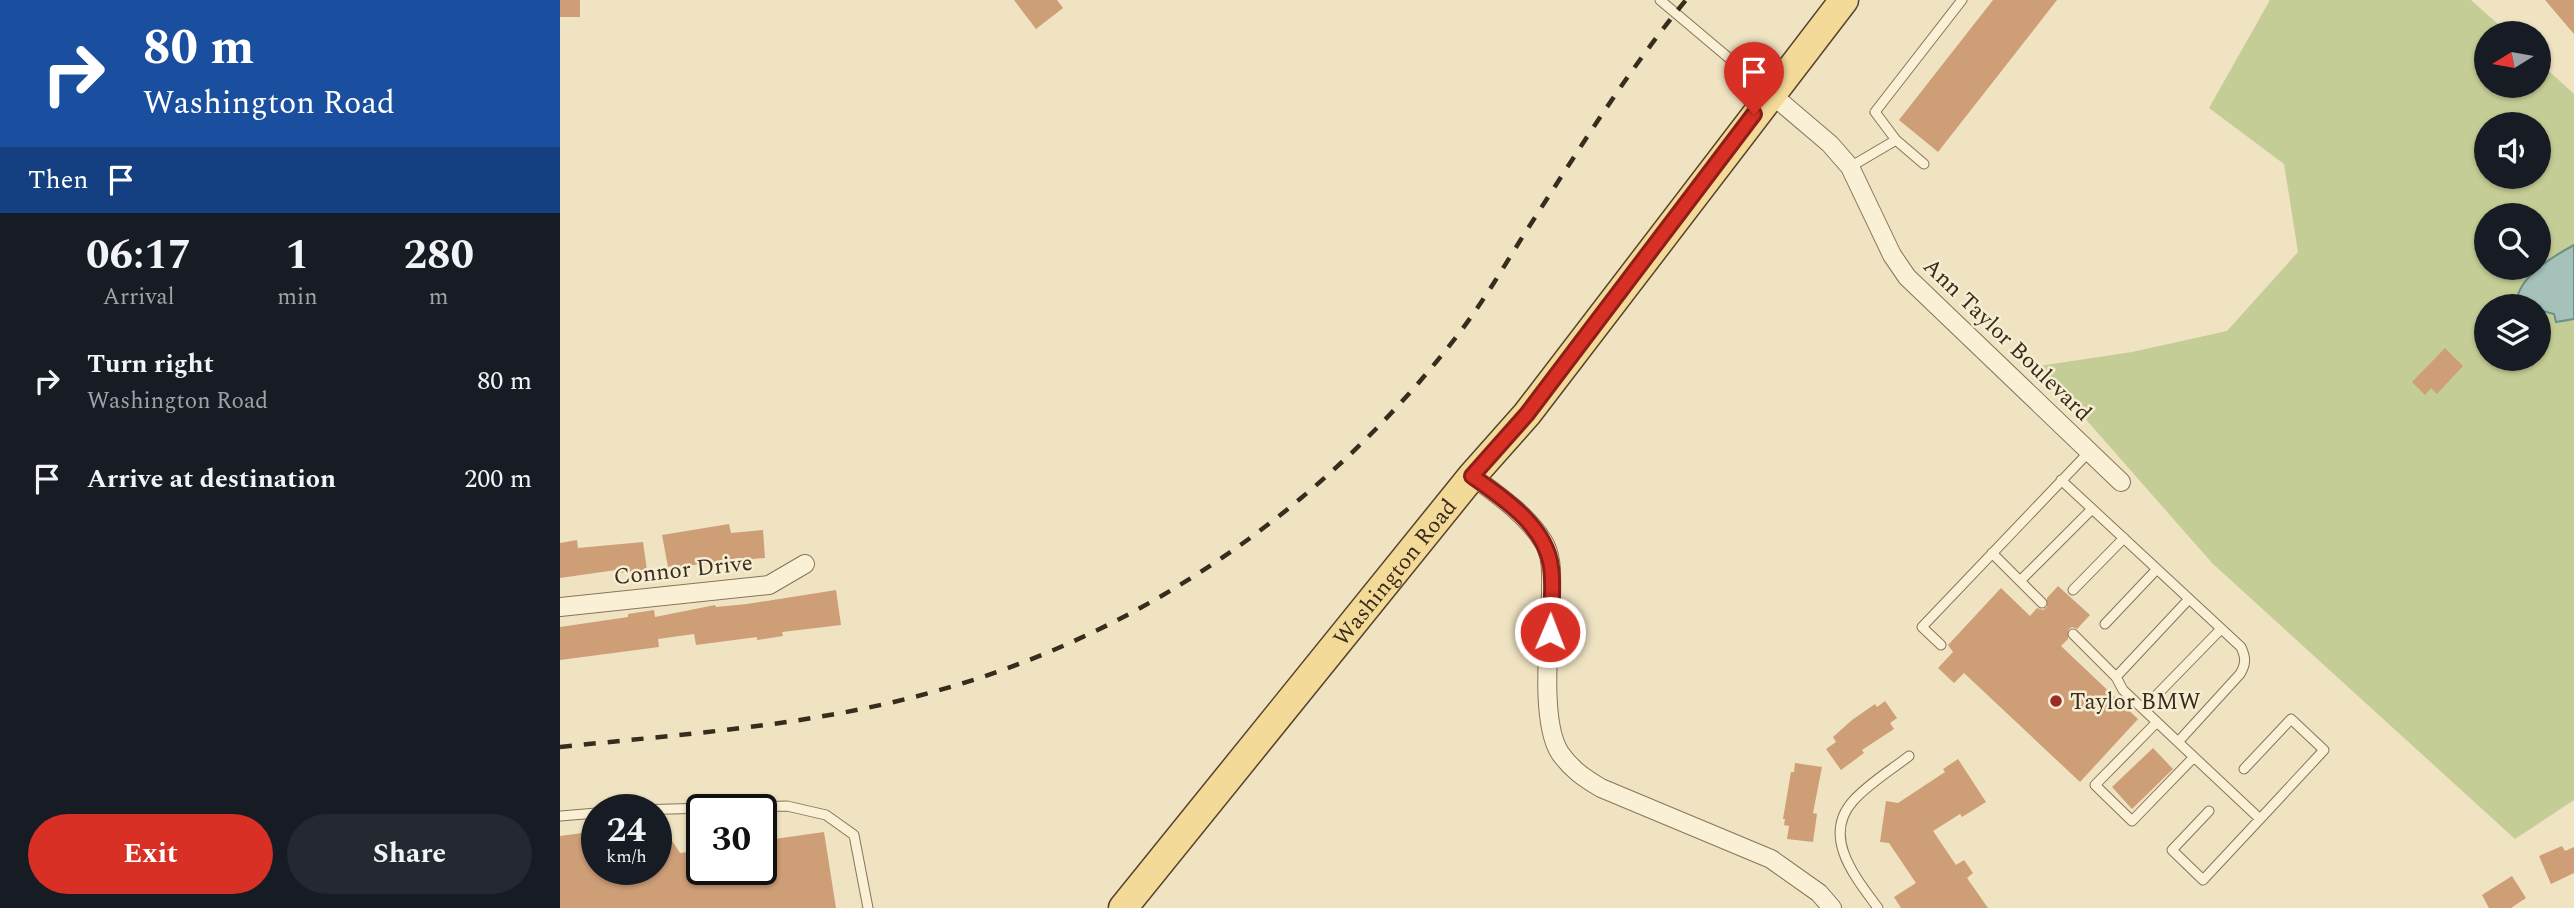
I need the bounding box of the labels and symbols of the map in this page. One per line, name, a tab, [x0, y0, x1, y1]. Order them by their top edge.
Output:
north arrow	[2474, 21, 2552, 98]
pin	[1724, 42, 1784, 114]
street label: Ann Taylor Boulevard	[1914, 250, 2100, 430]
street label: Washington Road	[1325, 491, 1466, 654]
street label: Connor Drive	[612, 546, 754, 595]
position arrow	[1513, 595, 1587, 669]
place label: Taylor BMW	[2070, 685, 2201, 720]
marker: Taylor BMW	[2048, 693, 2064, 709]
speed limit sign: 30	[686, 794, 777, 885]

